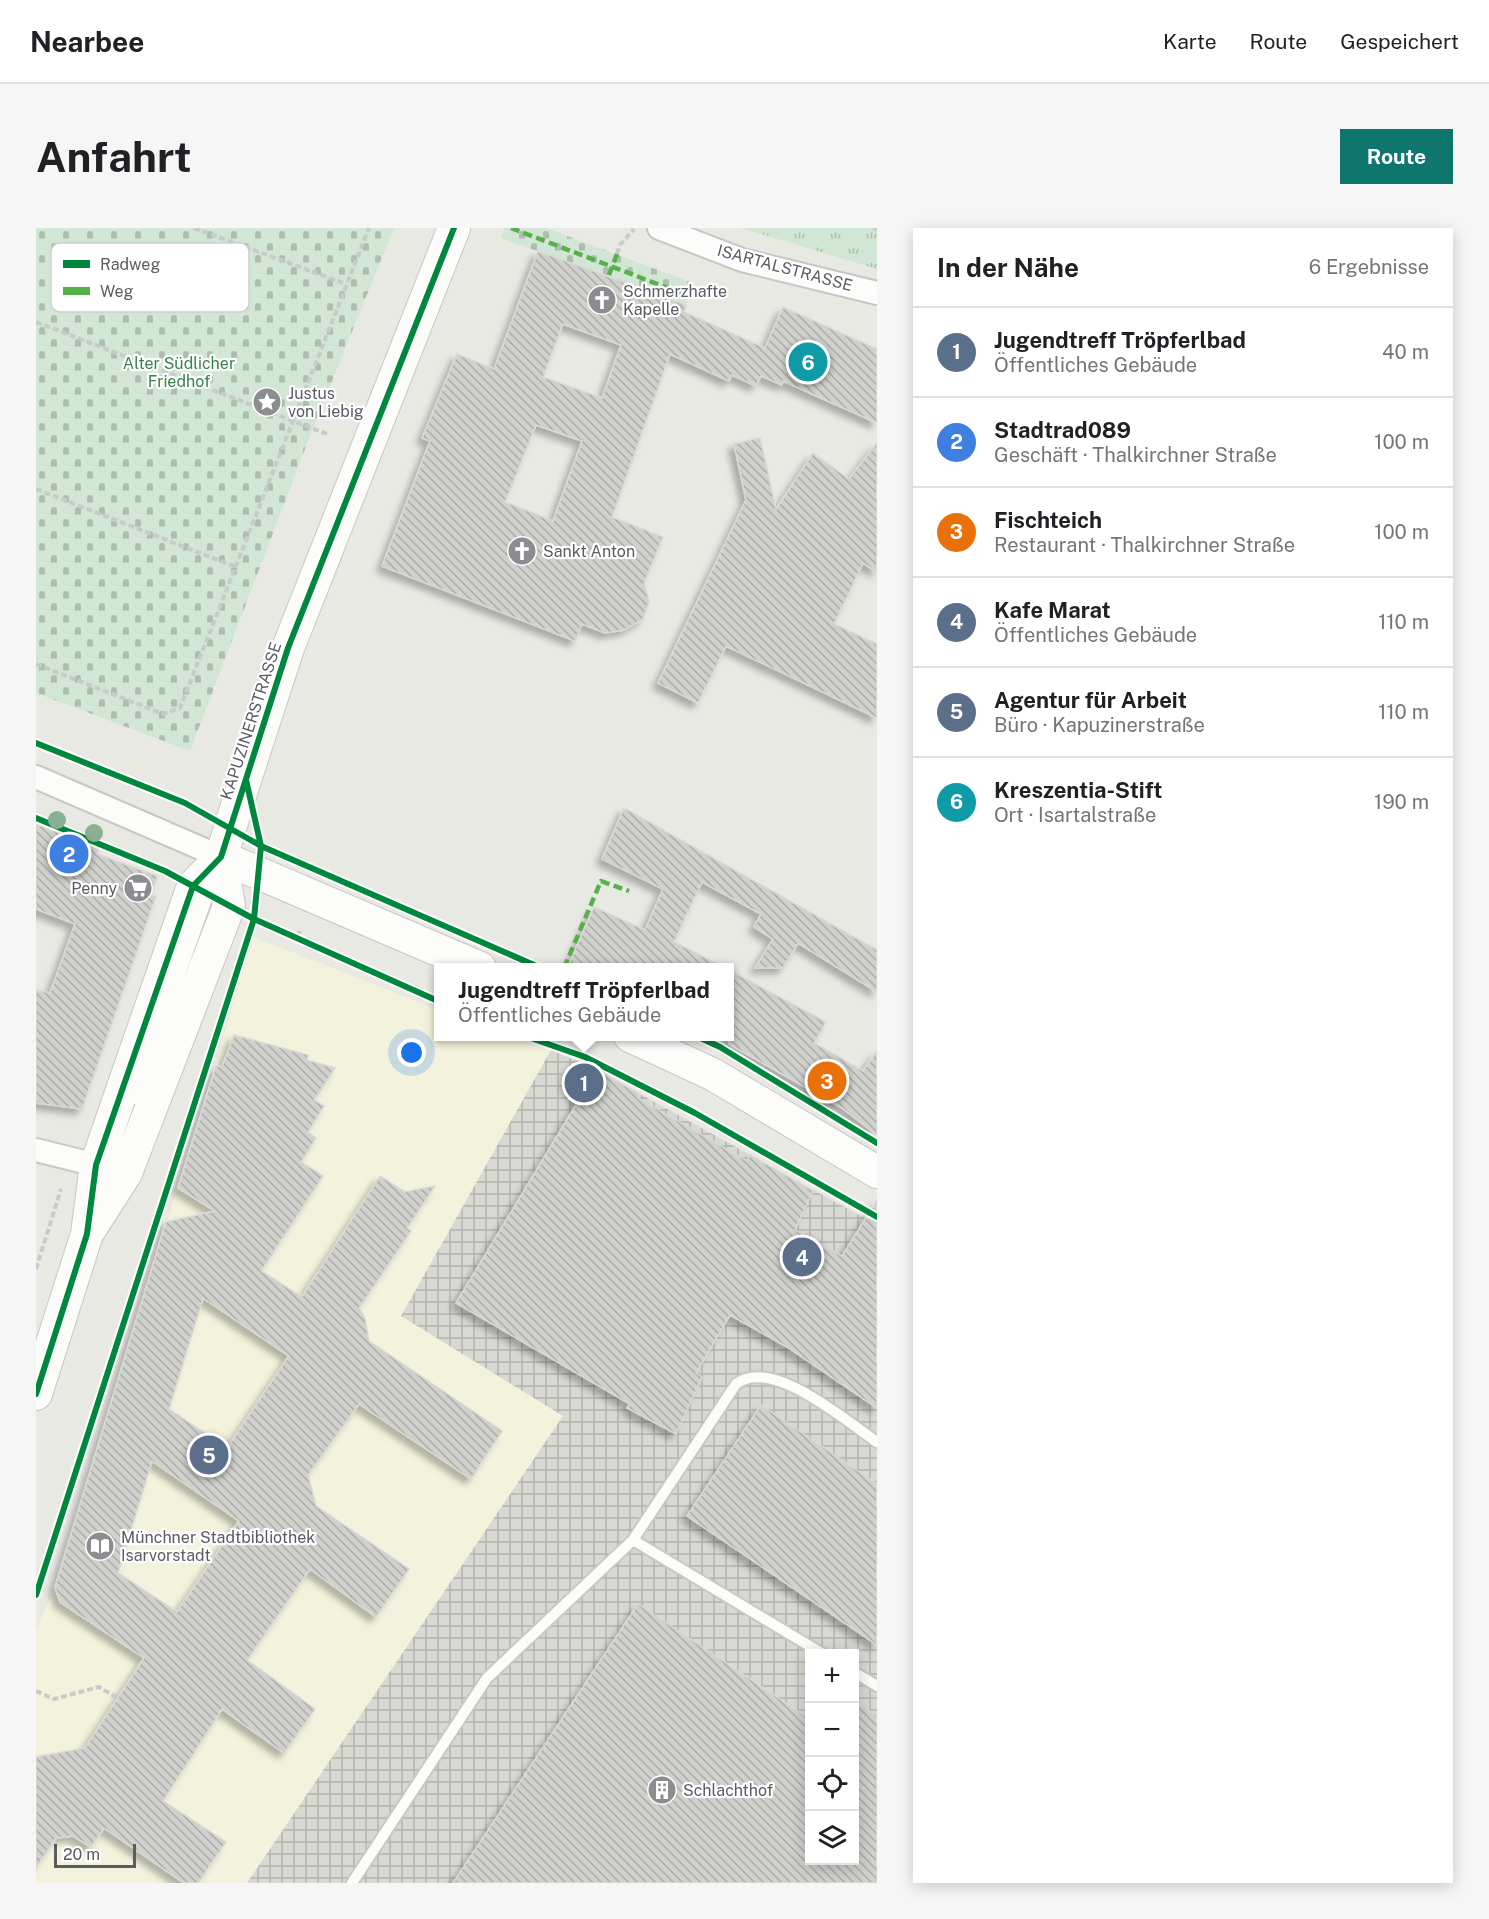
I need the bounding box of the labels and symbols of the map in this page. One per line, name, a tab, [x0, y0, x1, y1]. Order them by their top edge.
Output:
street label: ISARTALSTRASSE	[715, 241, 855, 295]
legend	[51, 243, 249, 312]
text: Radweg	[100, 255, 160, 274]
text: Weg	[100, 282, 134, 301]
place label: Schmerzhafte Kapelle	[623, 282, 727, 319]
church icon: Schmerzhafte Kapelle	[586, 284, 618, 316]
pin: 6	[788, 340, 828, 384]
park label: Alter Südlicher Friedhof	[123, 354, 235, 391]
place label: Justus von Liebig	[288, 384, 364, 421]
place icon: Justus von Liebig	[251, 386, 283, 418]
church icon: Sankt Anton	[506, 535, 538, 567]
place label: Sankt Anton	[543, 542, 635, 561]
street label: KAPUZINERSTRASSE	[217, 640, 285, 802]
pin: 2	[50, 832, 88, 876]
supermarket icon: Penny	[122, 872, 154, 904]
place label: Penny	[71, 879, 117, 898]
your location	[397, 1038, 426, 1067]
pin: 3	[808, 1058, 846, 1104]
pin: 1	[564, 1060, 604, 1106]
pin: 4	[782, 1234, 822, 1280]
pin: 5	[190, 1432, 228, 1478]
place label: Münchner Stadtbibliothek Isarvorstadt	[121, 1528, 315, 1565]
library icon: Münchner Stadtbibliothek Isarvorstadt	[84, 1530, 116, 1562]
building icon: Schlachthof	[646, 1774, 678, 1806]
place label: Schlachthof	[683, 1781, 773, 1800]
scale bar	[54, 1841, 136, 1868]

